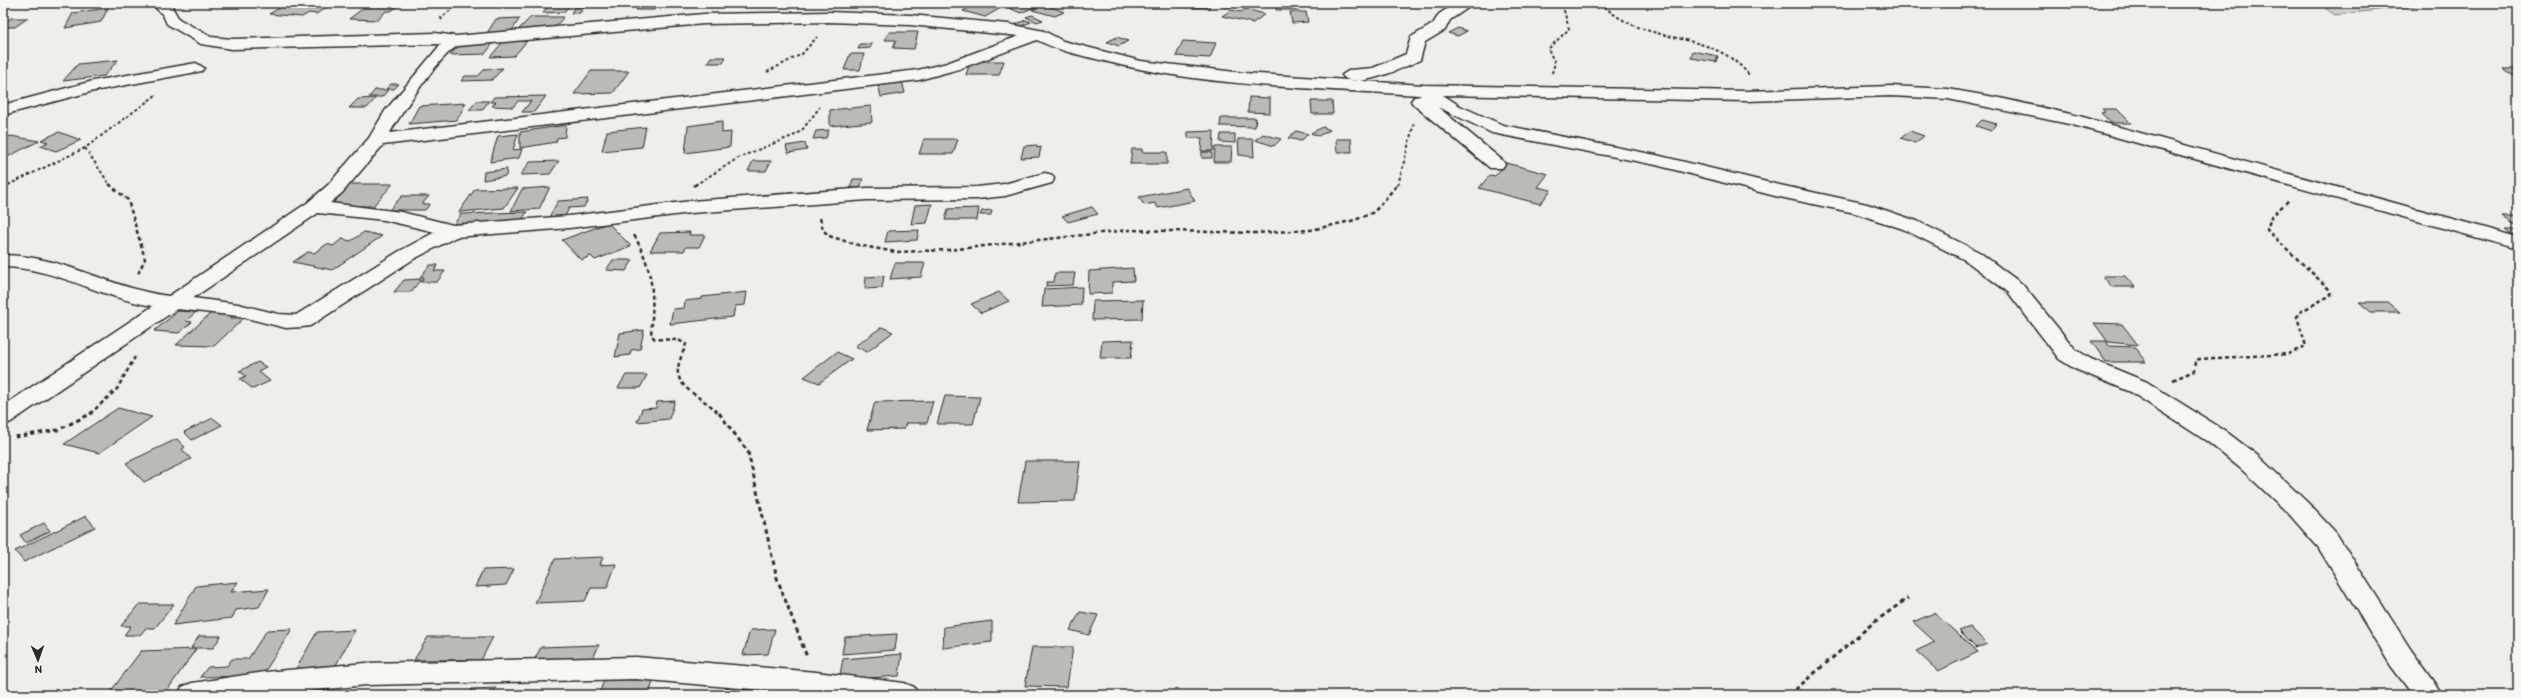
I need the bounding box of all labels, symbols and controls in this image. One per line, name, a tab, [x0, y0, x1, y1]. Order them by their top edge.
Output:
north arrow	[18, 640, 58, 680]
text: N	[34, 663, 42, 676]

